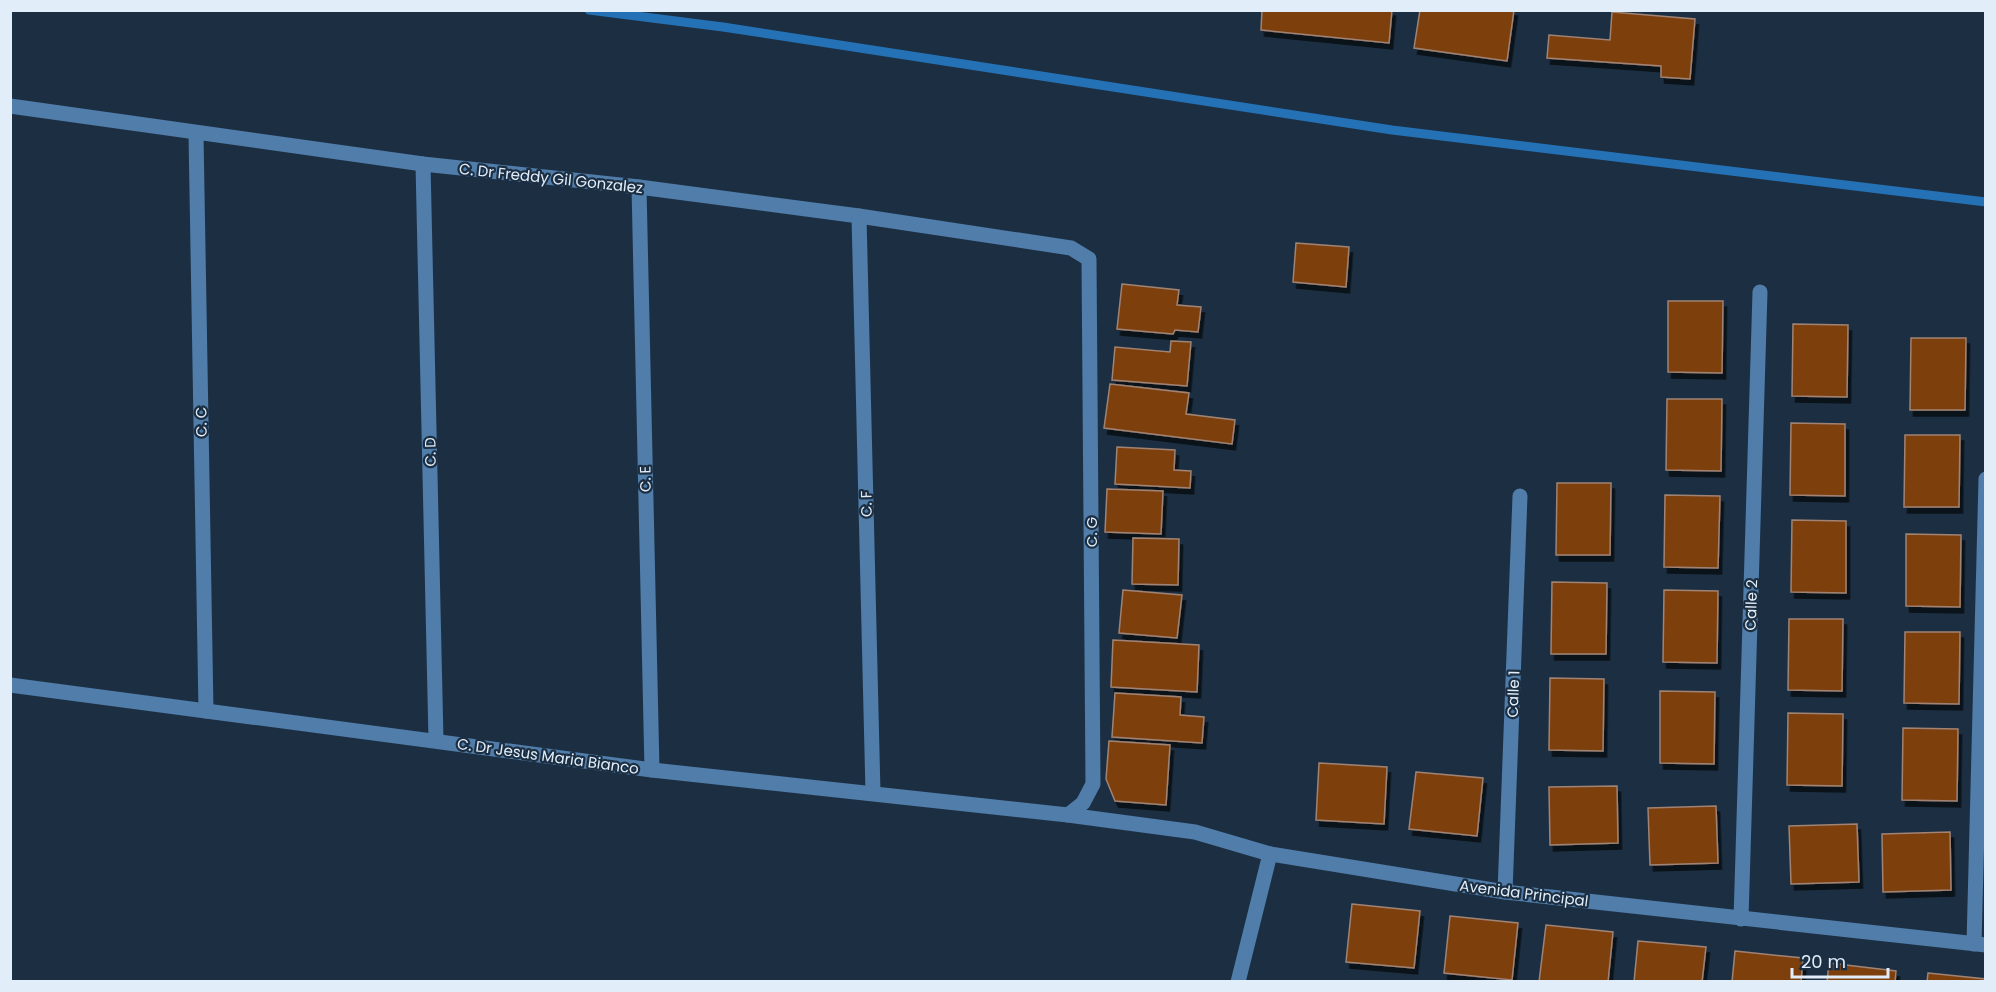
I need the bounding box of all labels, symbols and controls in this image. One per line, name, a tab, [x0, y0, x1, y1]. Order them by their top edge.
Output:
street label: C. Dr Freddy Gil Gonzalez	[458, 158, 644, 198]
street label: C. C	[190, 407, 212, 437]
street label: C. D	[419, 437, 441, 467]
street label: C. E	[634, 466, 656, 492]
street label: C. F	[855, 490, 877, 517]
street label: C. G	[1081, 516, 1102, 547]
street label: Calle 2	[1740, 579, 1762, 631]
street label: Calle 1	[1502, 670, 1524, 718]
street label: C. Dr Jesus Maria Bianco	[456, 733, 640, 779]
street label: Avenida Principal	[1458, 875, 1590, 911]
scale bar	[1792, 941, 1888, 979]
text: 20 m	[1801, 949, 1846, 974]

